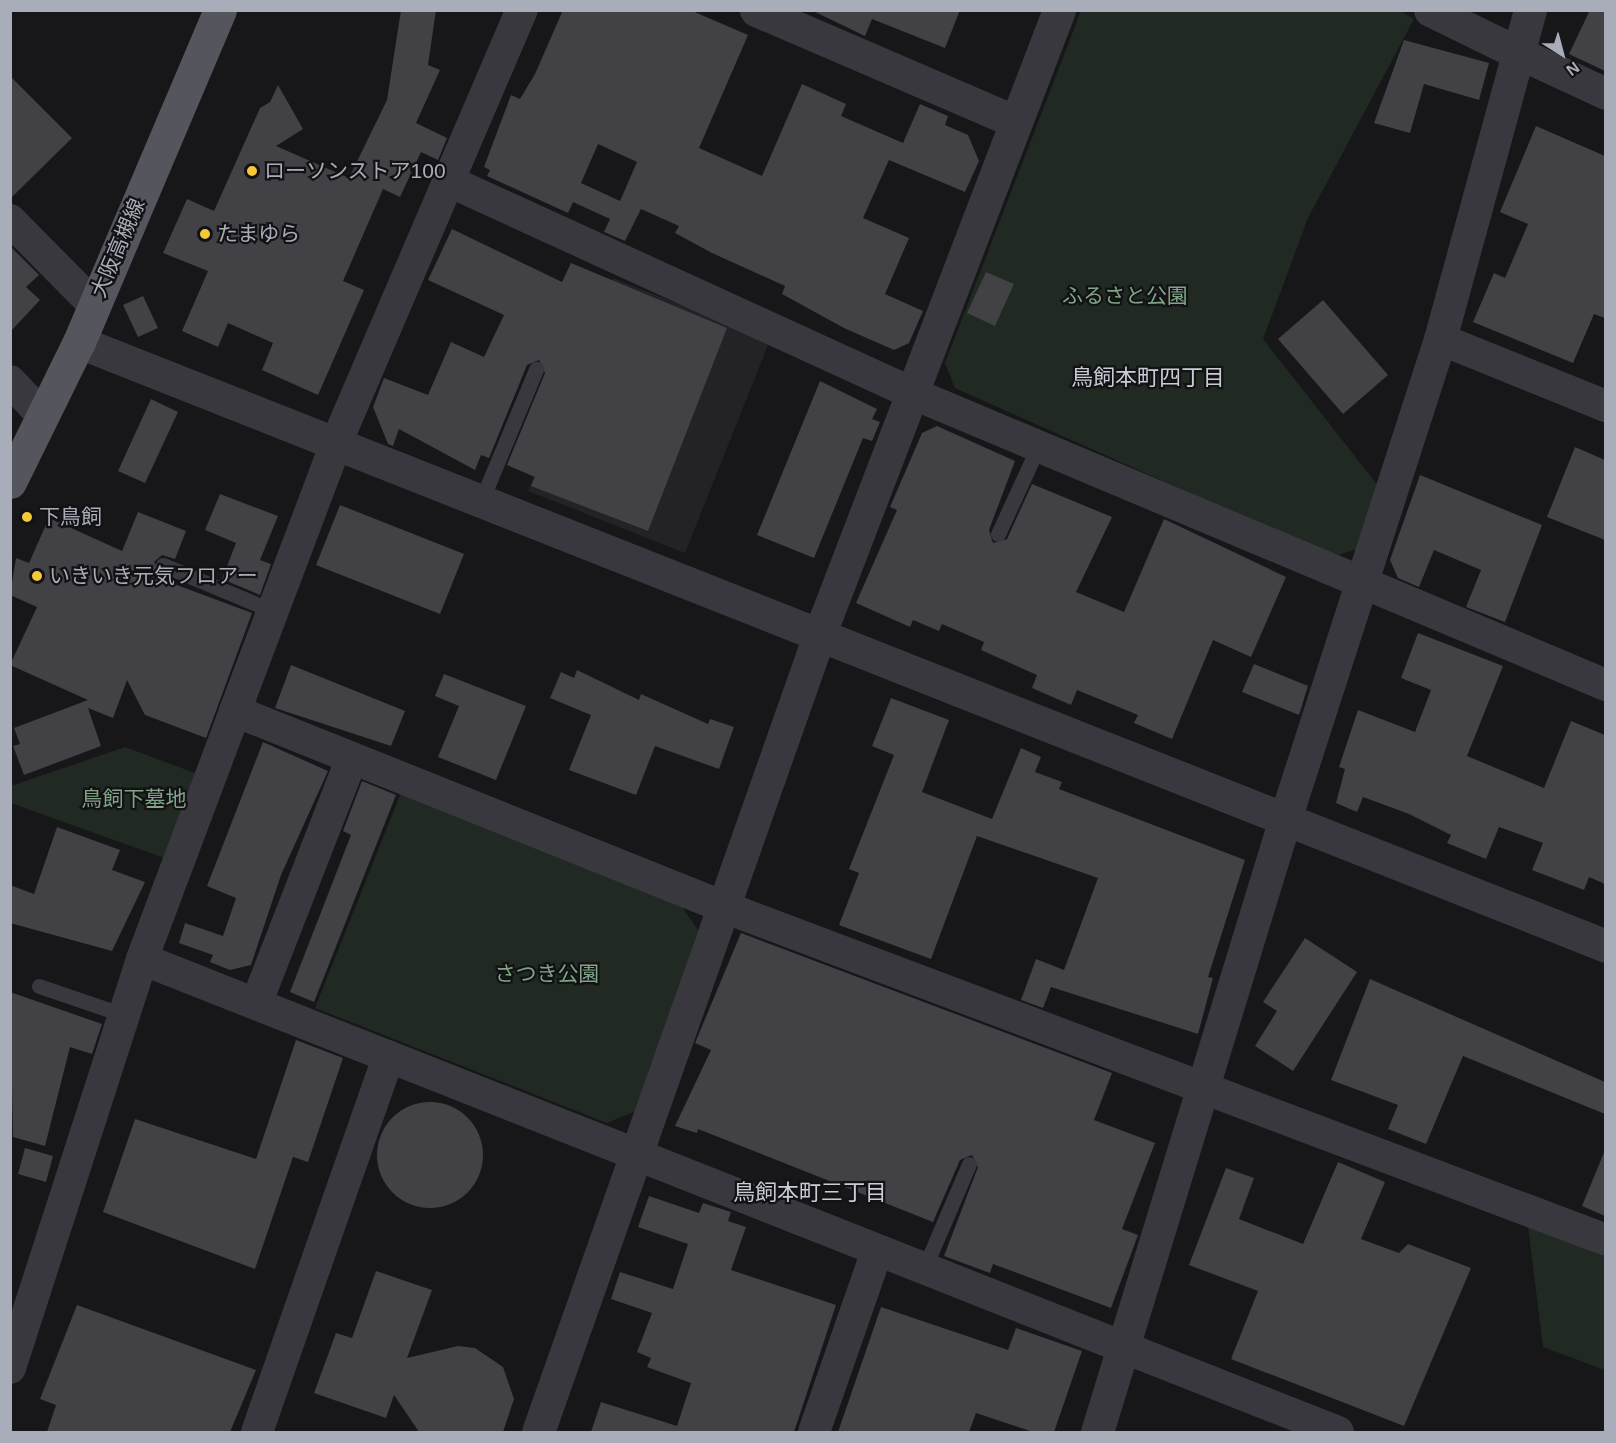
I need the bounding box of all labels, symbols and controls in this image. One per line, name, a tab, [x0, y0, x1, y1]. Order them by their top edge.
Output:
north arrow	[1532, 24, 1592, 84]
text: N	[1563, 59, 1583, 79]
place label: ローソンストア100	[264, 158, 446, 184]
marker: ローソンストア100	[245, 164, 259, 178]
street label: 大阪高槻線	[86, 195, 150, 301]
place label: たまゆら	[217, 221, 301, 247]
marker: たまゆら	[198, 227, 212, 241]
park label: ふるさと公園	[1062, 283, 1188, 309]
district label: 鳥飼本町四丁目	[1071, 365, 1225, 391]
place label: 下鳥飼	[39, 504, 102, 530]
marker: 下鳥飼	[20, 510, 34, 524]
place label: いきいき元気フロアー	[49, 563, 258, 589]
marker: いきいき元気フロアー	[30, 569, 44, 583]
park label: 鳥飼下墓地	[82, 786, 186, 812]
park label: さつき公園	[495, 961, 599, 987]
district label: 鳥飼本町三丁目	[733, 1180, 887, 1206]

